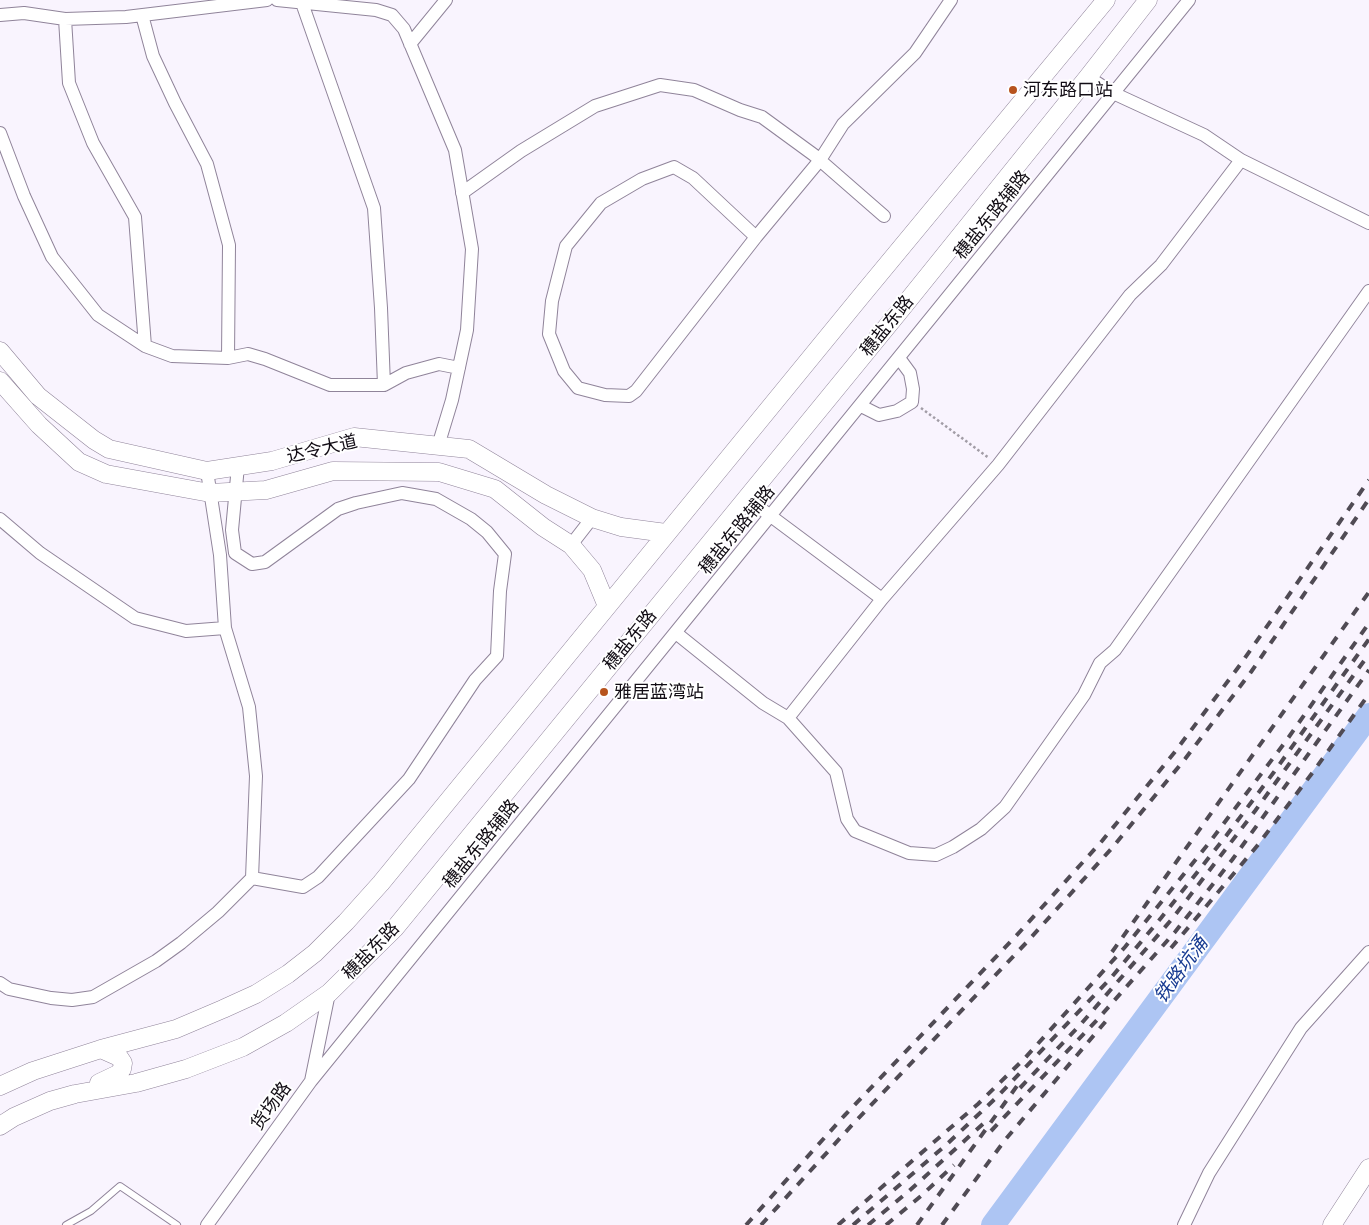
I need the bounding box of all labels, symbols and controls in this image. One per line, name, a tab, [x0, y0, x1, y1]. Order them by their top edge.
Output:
place label: 河东路口站	[1023, 79, 1113, 101]
marker: 河东路口站	[1007, 84, 1019, 96]
street label: 穗盐东路辅路	[950, 166, 1034, 264]
street label: 穗盐东路	[856, 291, 918, 361]
street label: 达令大道	[284, 430, 360, 468]
street label: 穗盐东路辅路	[695, 481, 779, 579]
street label: 穗盐东路	[599, 605, 661, 675]
place label: 雅居蓝湾站	[614, 681, 704, 703]
marker: 雅居蓝湾站	[598, 686, 610, 698]
street label: 穗盐东路辅路	[439, 795, 523, 893]
street label: 穗盐东路	[338, 918, 404, 984]
water label: 铁路坑涌	[1149, 933, 1213, 1007]
street label: 货场路	[246, 1078, 296, 1134]

